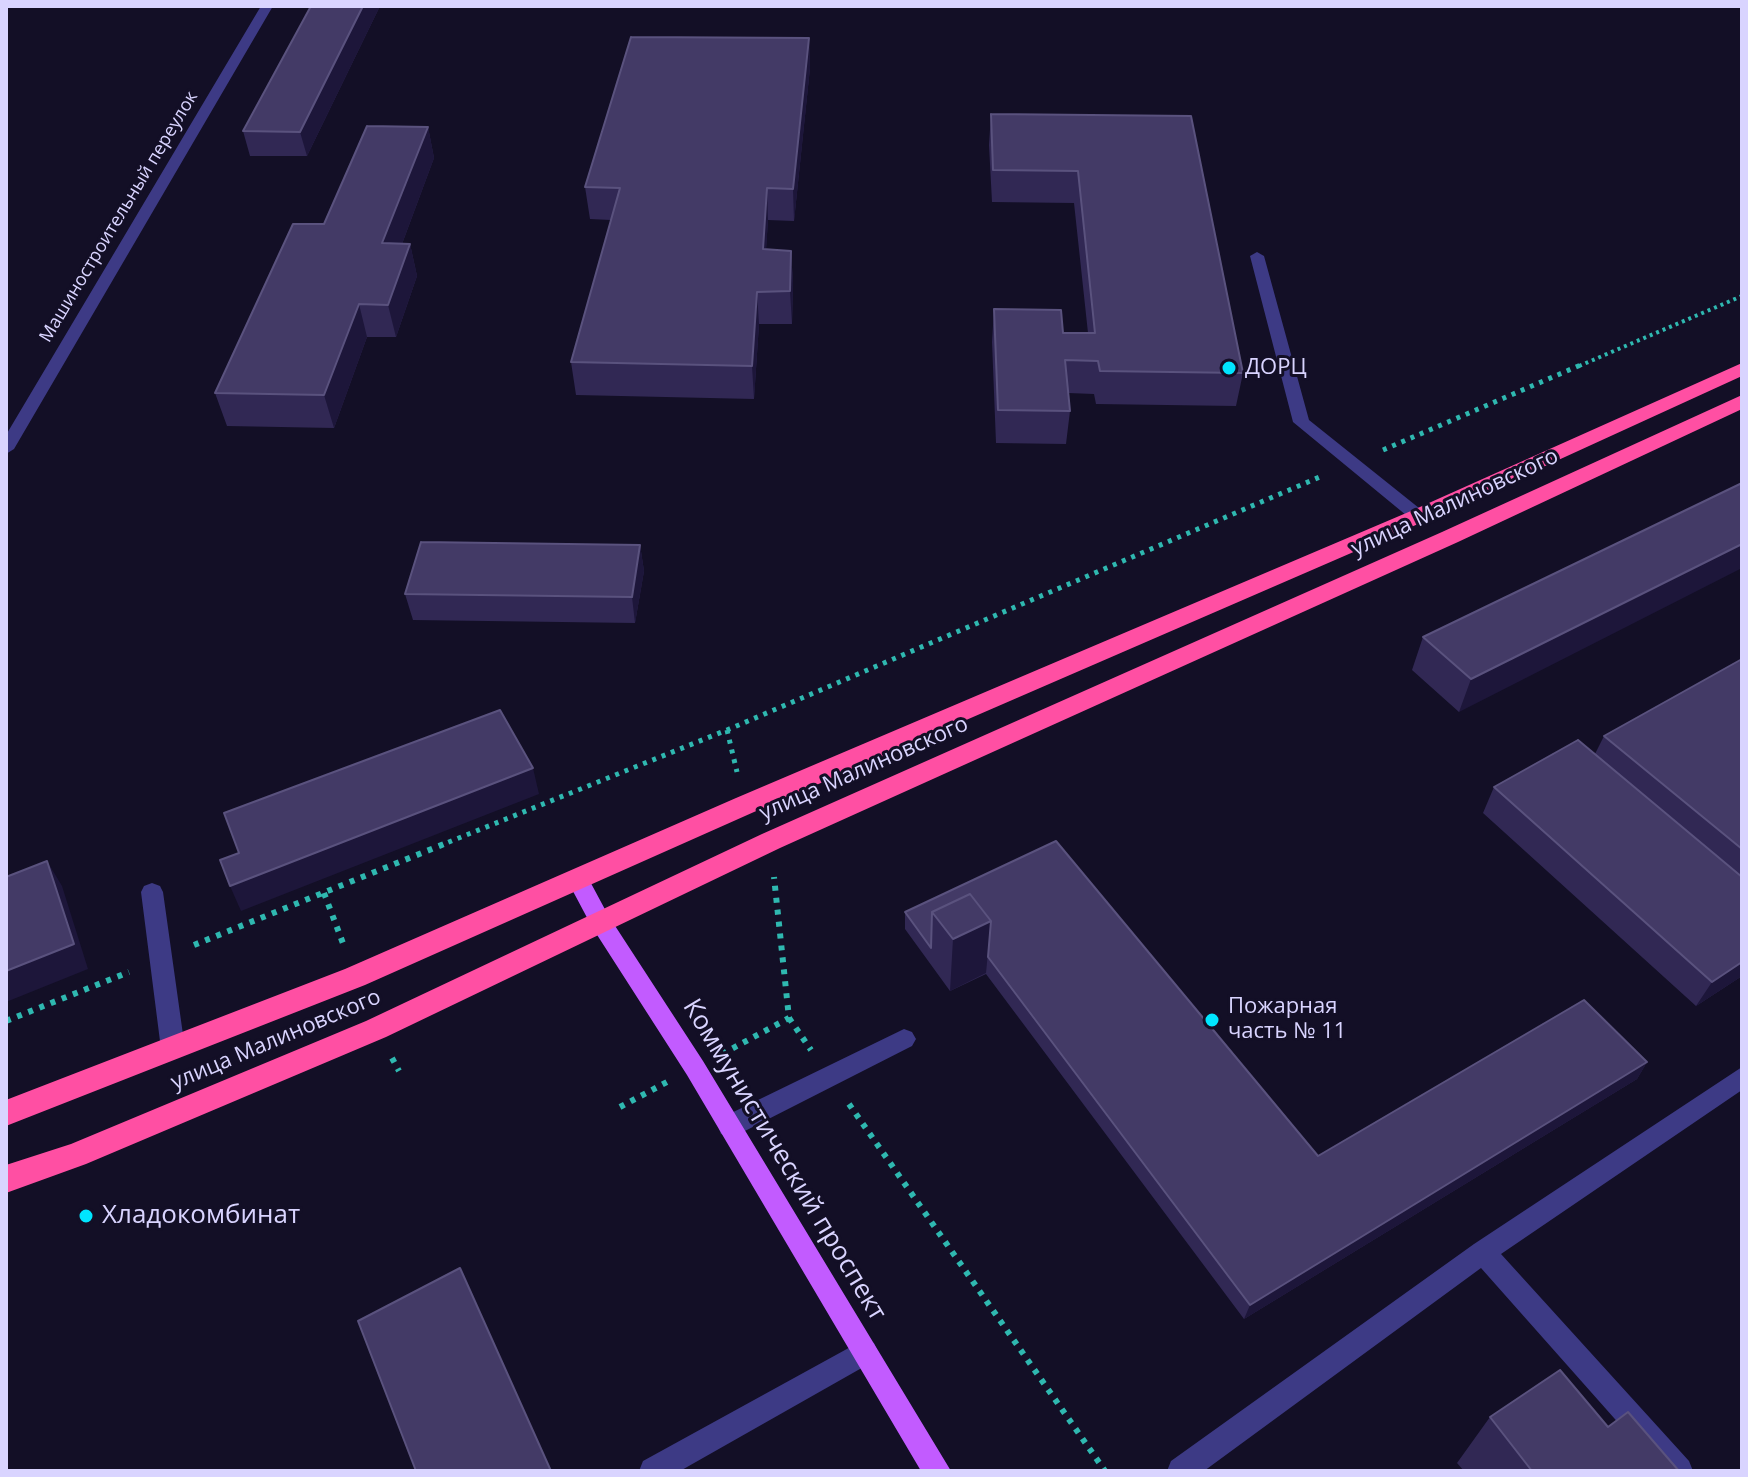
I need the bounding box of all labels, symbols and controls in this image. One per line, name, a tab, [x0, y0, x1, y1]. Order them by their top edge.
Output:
street label: Машиностроительный переулок	[35, 88, 203, 346]
place label: ДОРЦ	[1245, 355, 1307, 381]
marker: ДОРЦ	[1220, 359, 1238, 377]
street label: улица Малиновского	[1347, 443, 1563, 563]
street label: улица Малиновского	[756, 711, 972, 827]
street label: улица Малиновского	[167, 984, 385, 1096]
street label: Коммунистический проспект	[675, 994, 893, 1326]
place label: Пожарная часть № 11	[1228, 994, 1346, 1046]
marker: Пожарная часть № 11	[1203, 1011, 1221, 1029]
place label: Хладокомбинат	[102, 1200, 300, 1232]
marker: Хладокомбинат	[77, 1207, 95, 1225]

